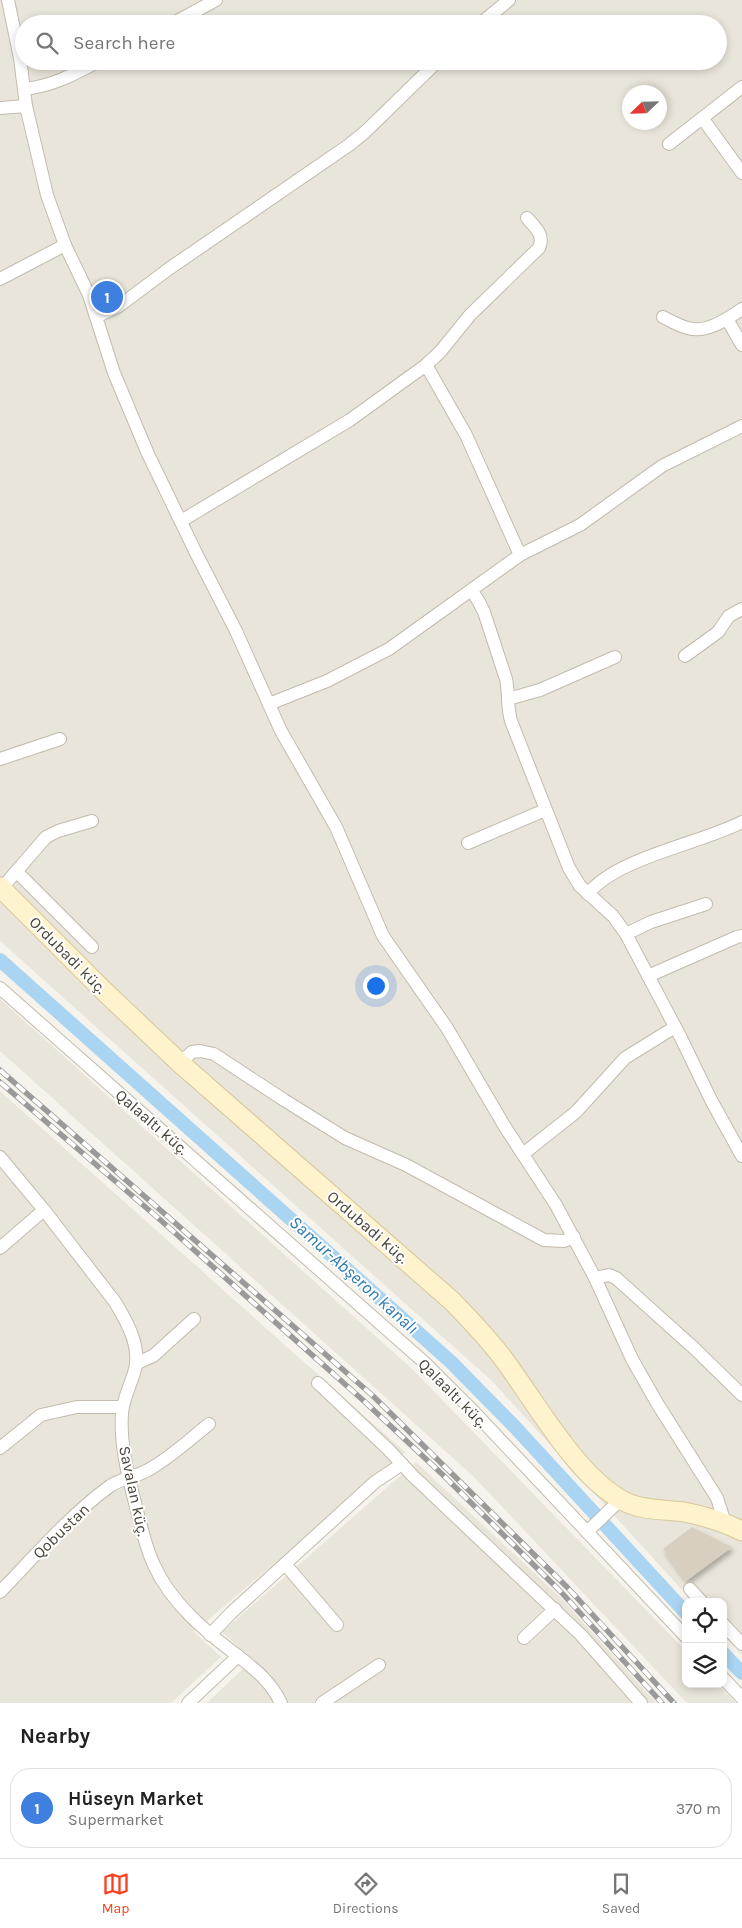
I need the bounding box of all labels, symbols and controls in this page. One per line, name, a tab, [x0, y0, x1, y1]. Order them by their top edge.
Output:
search box	[15, 15, 727, 70]
icon: search	[33, 29, 61, 57]
text: Search here	[73, 32, 175, 54]
north arrow	[622, 85, 667, 130]
pin: 1	[91, 278, 123, 316]
street label: Ordubadi küç.	[25, 912, 111, 998]
your location	[363, 973, 389, 999]
street label: Qalaaltı küç.	[112, 1085, 192, 1159]
street label: Ordubadi küç.	[323, 1187, 413, 1268]
water label: Samur-Abşeron kanalı	[285, 1211, 423, 1339]
street label: Qalaaltı küç.	[414, 1354, 492, 1432]
street label: Savalan küç.	[115, 1444, 153, 1538]
street label: Qobustan	[29, 1499, 93, 1563]
map controls	[682, 1598, 727, 1688]
button: locate	[682, 1598, 727, 1643]
button: layers	[682, 1643, 727, 1688]
text: Nearby	[20, 1724, 90, 1748]
text: Hüseyn Market	[68, 1788, 204, 1810]
text: 1	[34, 1799, 40, 1818]
text: 370 m	[676, 1799, 721, 1818]
text: Supermarket	[68, 1810, 164, 1829]
tab: Map	[102, 1870, 130, 1917]
tab: Directions	[333, 1870, 399, 1917]
tab: Saved	[602, 1870, 640, 1917]

